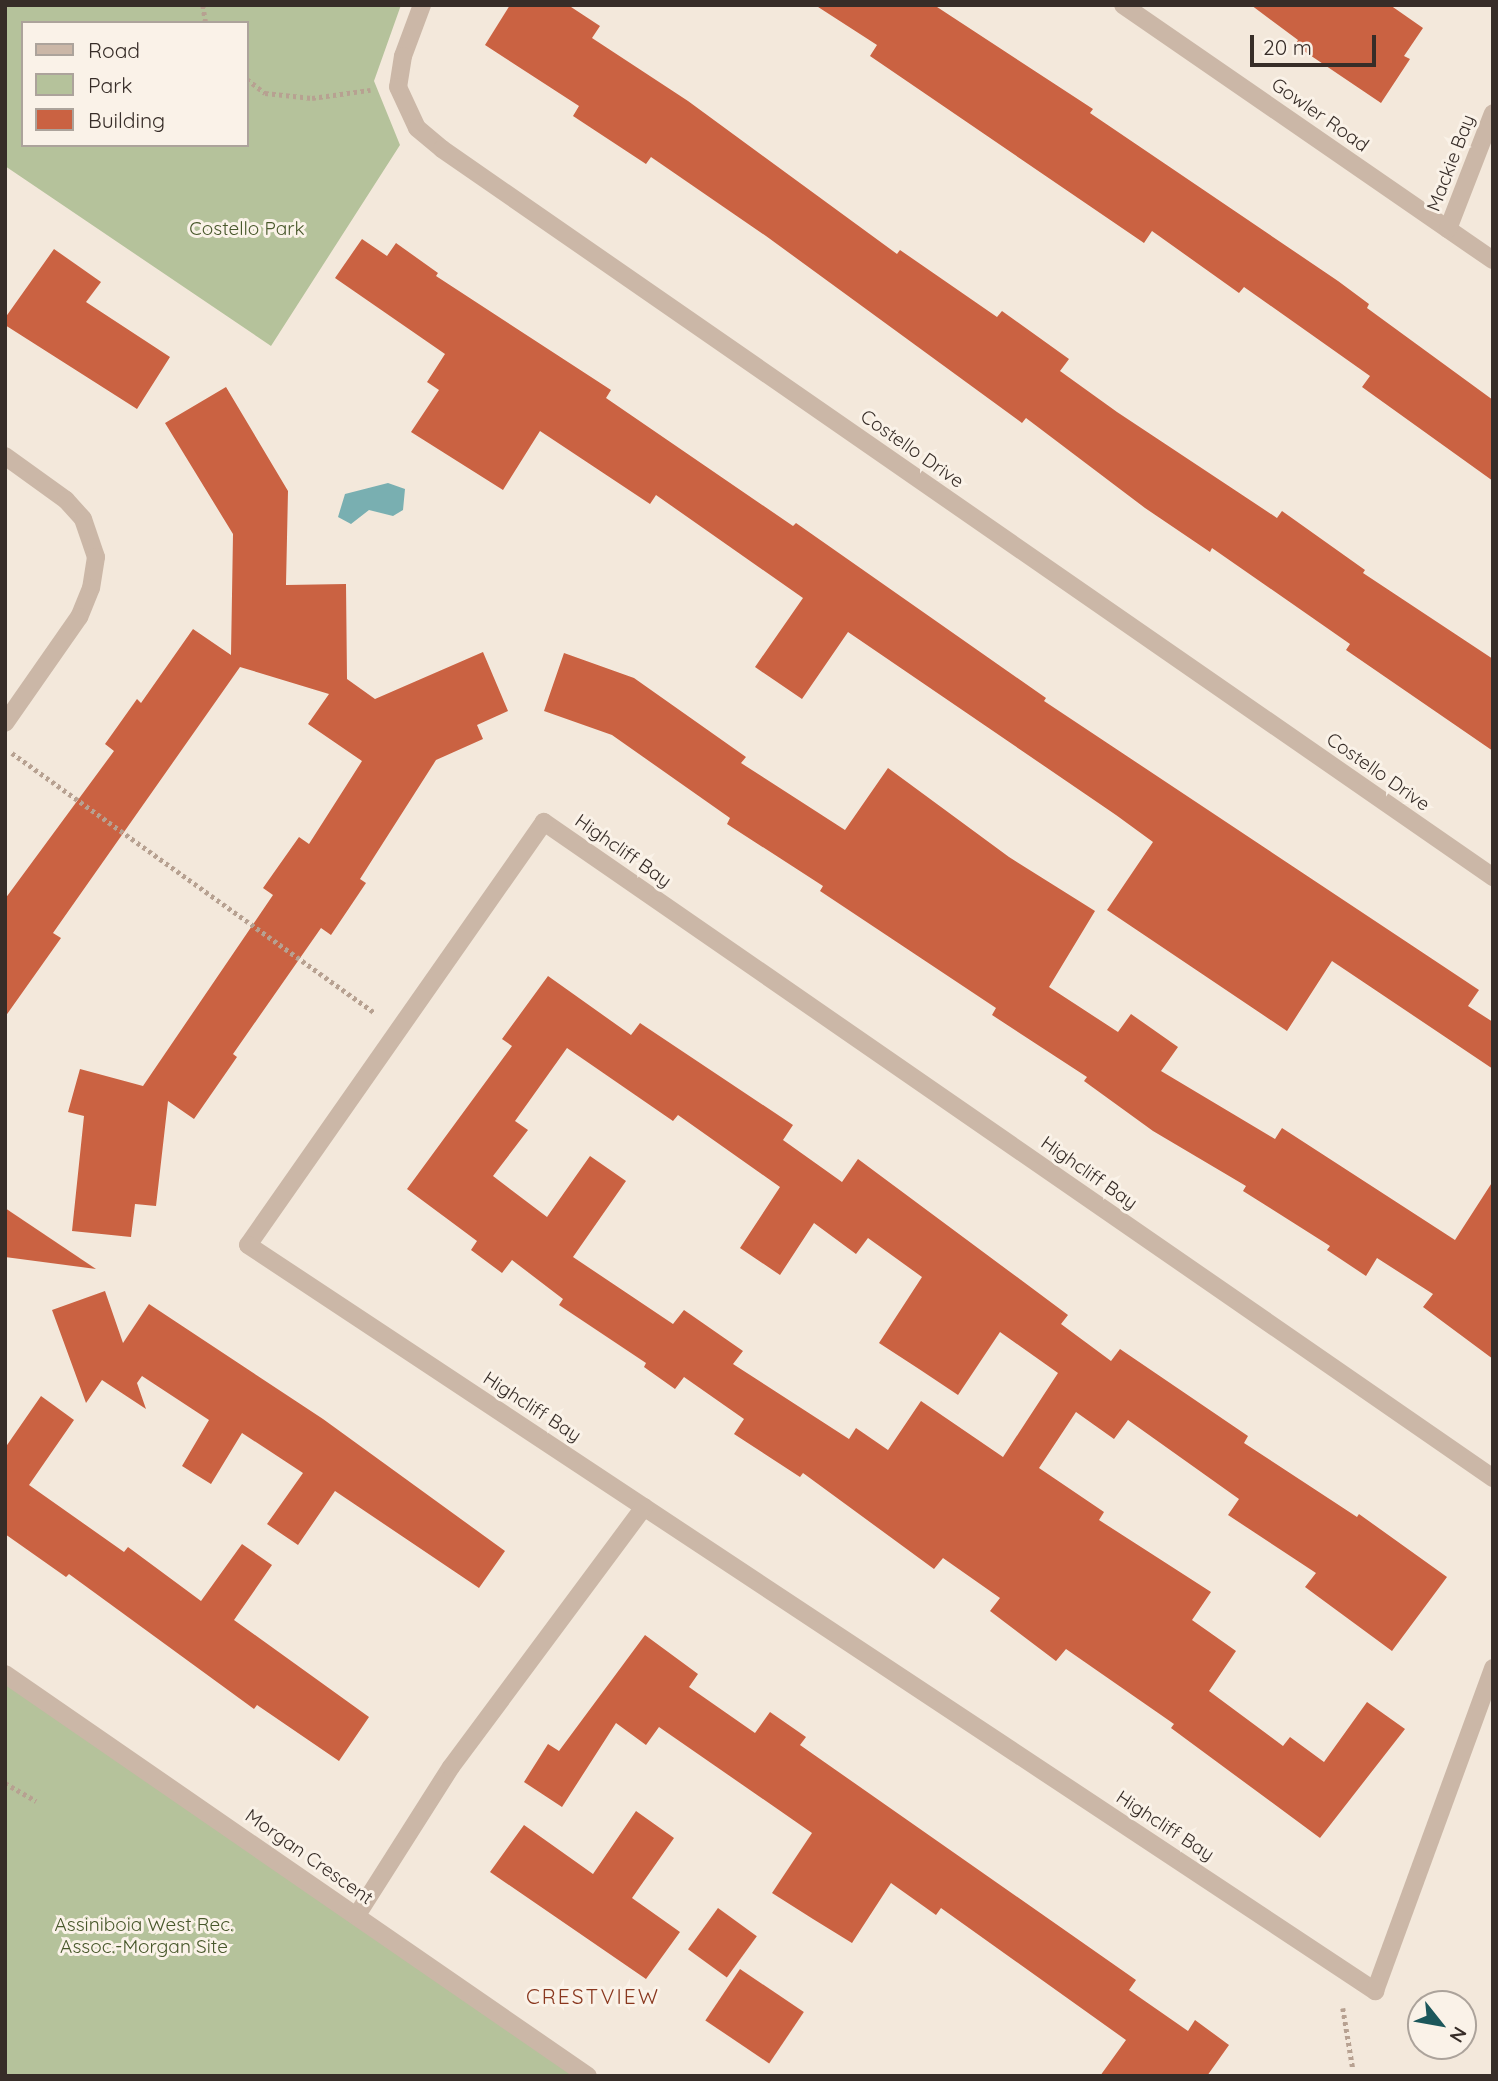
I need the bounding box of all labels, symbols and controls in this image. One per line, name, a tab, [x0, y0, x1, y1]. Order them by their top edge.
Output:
legend	[21, 21, 248, 147]
scale bar	[1253, 21, 1379, 65]
text: 20 m	[1263, 34, 1312, 60]
text: Road	[88, 37, 140, 63]
text: Park	[88, 72, 132, 98]
street label: Gowler Road	[1267, 73, 1373, 157]
text: Building	[88, 107, 165, 133]
street label: Mackie Bay	[1422, 111, 1480, 215]
park label: Costello Park	[189, 218, 305, 240]
street label: Costello Drive	[856, 405, 968, 493]
street label: Costello Drive	[1322, 728, 1434, 816]
street label: Highcliff Bay	[571, 809, 675, 893]
street label: Highcliff Bay	[1037, 1131, 1141, 1215]
street label: Highcliff Bay	[479, 1367, 585, 1447]
street label: Highcliff Bay	[1112, 1786, 1218, 1866]
street label: Morgan Crescent	[241, 1804, 377, 1910]
park label: Assiniboia West Rec. Assoc.-Morgan Site	[55, 1914, 233, 1958]
district label: CRESTVIEW	[527, 1983, 659, 2009]
north arrow	[1407, 1990, 1477, 2060]
text: N	[1444, 2023, 1472, 2047]

